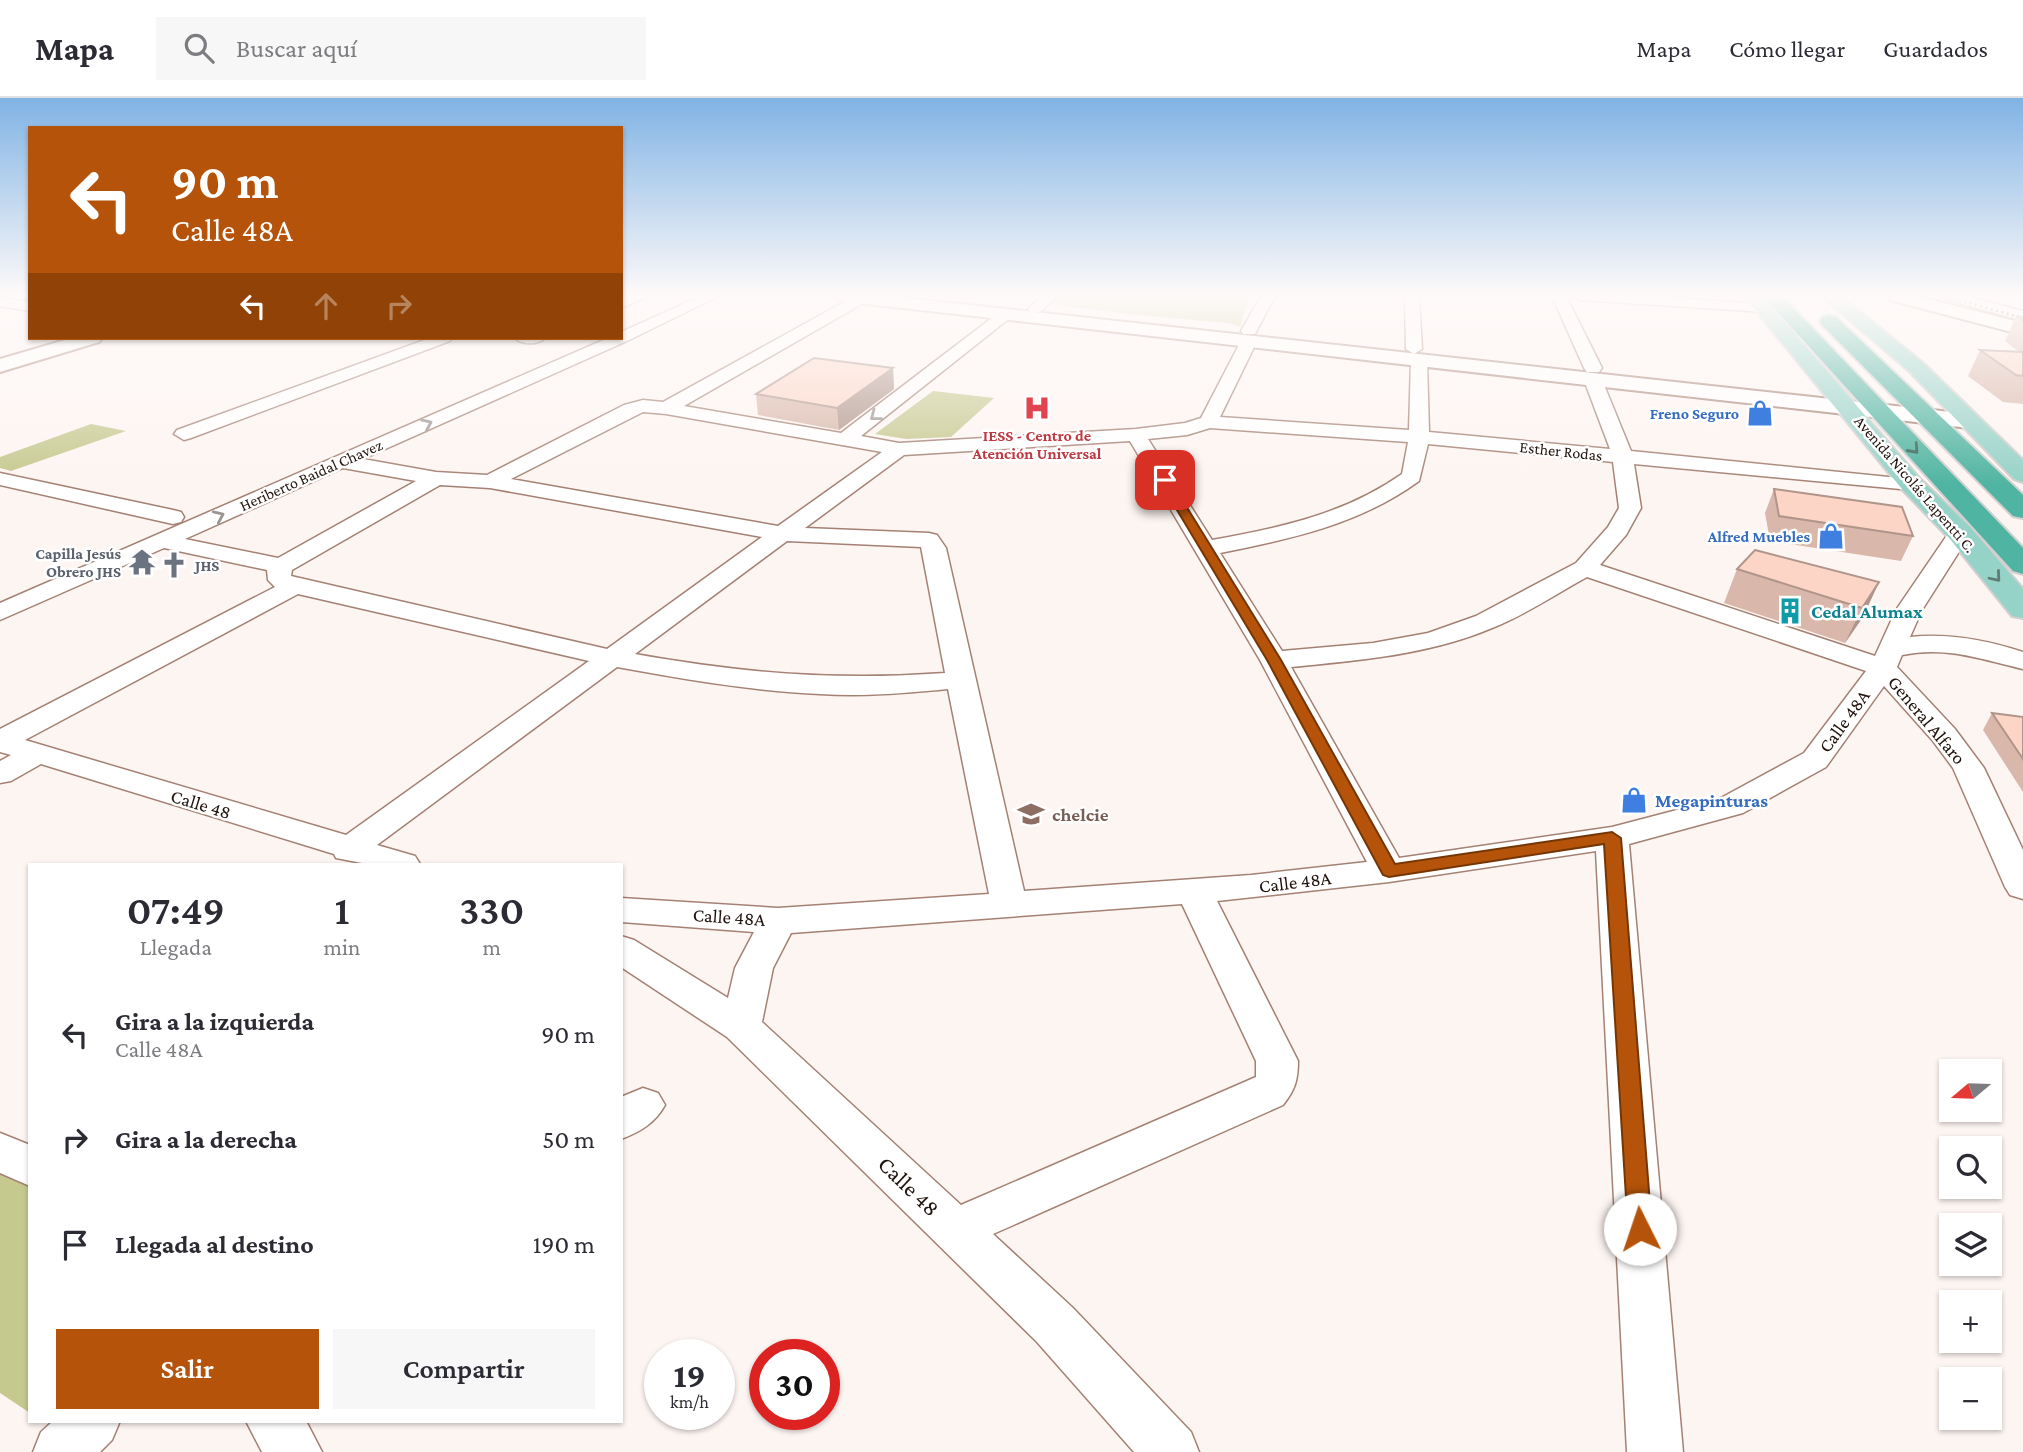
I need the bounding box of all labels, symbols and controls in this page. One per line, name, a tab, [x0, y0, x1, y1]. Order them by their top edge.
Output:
search box	[156, 17, 646, 80]
icon: search	[180, 29, 218, 67]
text: Mapa	[35, 30, 114, 67]
text: Buscar aquí	[236, 34, 357, 63]
text: Mapa	[1637, 35, 1691, 62]
text: Cómo llegar	[1729, 35, 1845, 62]
text: Guardados	[1883, 35, 1988, 62]
icon: left	[56, 154, 147, 245]
text: 90 m	[171, 154, 278, 209]
text: Calle 48A	[171, 212, 293, 248]
icon: left	[234, 287, 272, 325]
icon: ahead	[307, 287, 345, 325]
icon: right	[380, 287, 418, 325]
hospital icon: IESS - Centro de Atención Universal	[1022, 393, 1052, 423]
shop icon: Freno Seguro	[1745, 398, 1775, 428]
place label: Freno Seguro	[1650, 405, 1739, 422]
one-way arrow	[870, 408, 883, 421]
street label: Avenida Nicolás Lapentti C.	[1850, 412, 1979, 556]
one-way arrow	[420, 418, 433, 432]
place label: IESS - Centro de Atención Universal	[972, 427, 1102, 462]
street label: Heriberto Baidal Chavez	[237, 436, 385, 514]
street label: Esther Rodas	[1519, 438, 1603, 464]
one-way arrow	[1906, 441, 1919, 454]
pin	[1135, 450, 1195, 510]
icon: arrive	[1146, 461, 1184, 499]
one-way arrow	[212, 510, 225, 524]
shop icon: Alfred Muebles	[1816, 521, 1846, 551]
place label: Alfred Muebles	[1707, 528, 1810, 545]
place label: Capilla Jesús Obrero JHS	[35, 545, 121, 580]
temple icon: Capilla Jesús Obrero JHS	[127, 547, 157, 577]
church icon: JHS	[159, 550, 189, 580]
place label: JHS	[193, 557, 219, 574]
one-way arrow	[1988, 568, 2000, 581]
building icon: Cedal Alumax	[1775, 596, 1805, 626]
place label: Cedal Alumax	[1811, 601, 1923, 622]
street label: General Alfaro	[1884, 672, 1970, 768]
street label: Calle 48A	[1814, 685, 1874, 756]
street label: Calle 48	[168, 785, 234, 823]
shop icon: Megapinturas	[1619, 785, 1649, 815]
place label: Megapinturas	[1655, 790, 1768, 811]
school or university icon: chelcie	[1016, 799, 1046, 829]
place label: chelcie	[1052, 804, 1109, 825]
street label: Calle 48A	[1258, 867, 1332, 897]
text: 07:49	[127, 886, 225, 933]
text: 1	[335, 886, 350, 933]
text: 330	[459, 886, 524, 933]
street label: Calle 48A	[692, 904, 766, 930]
text: Llegada	[140, 934, 212, 960]
text: min	[324, 934, 360, 960]
text: m	[482, 934, 501, 960]
text: Gira a la izquierda	[115, 1007, 314, 1036]
icon: left	[56, 1016, 94, 1054]
text: 90 m	[541, 1020, 595, 1049]
text: Calle 48A	[115, 1036, 203, 1062]
north arrow	[1939, 1059, 2002, 1122]
map controls	[1939, 1059, 2002, 1430]
icon: right	[56, 1121, 94, 1159]
text: Gira a la derecha	[115, 1125, 297, 1154]
text: 50 m	[542, 1125, 595, 1154]
button: search	[1939, 1136, 2002, 1199]
street label: Calle 48	[873, 1151, 945, 1221]
position arrow	[1603, 1192, 1677, 1266]
button: layers	[1939, 1213, 2002, 1276]
icon: arrive	[56, 1226, 94, 1264]
text: Llegada al destino	[115, 1230, 314, 1259]
text: 190 m	[533, 1230, 595, 1259]
button: +	[1939, 1290, 2002, 1353]
button: Salir	[56, 1329, 319, 1409]
button: Compartir	[333, 1329, 595, 1409]
speed limit sign: 30	[749, 1339, 840, 1430]
text: 19	[673, 1356, 706, 1395]
button: −	[1939, 1367, 2002, 1430]
text: km/h	[670, 1392, 709, 1412]

